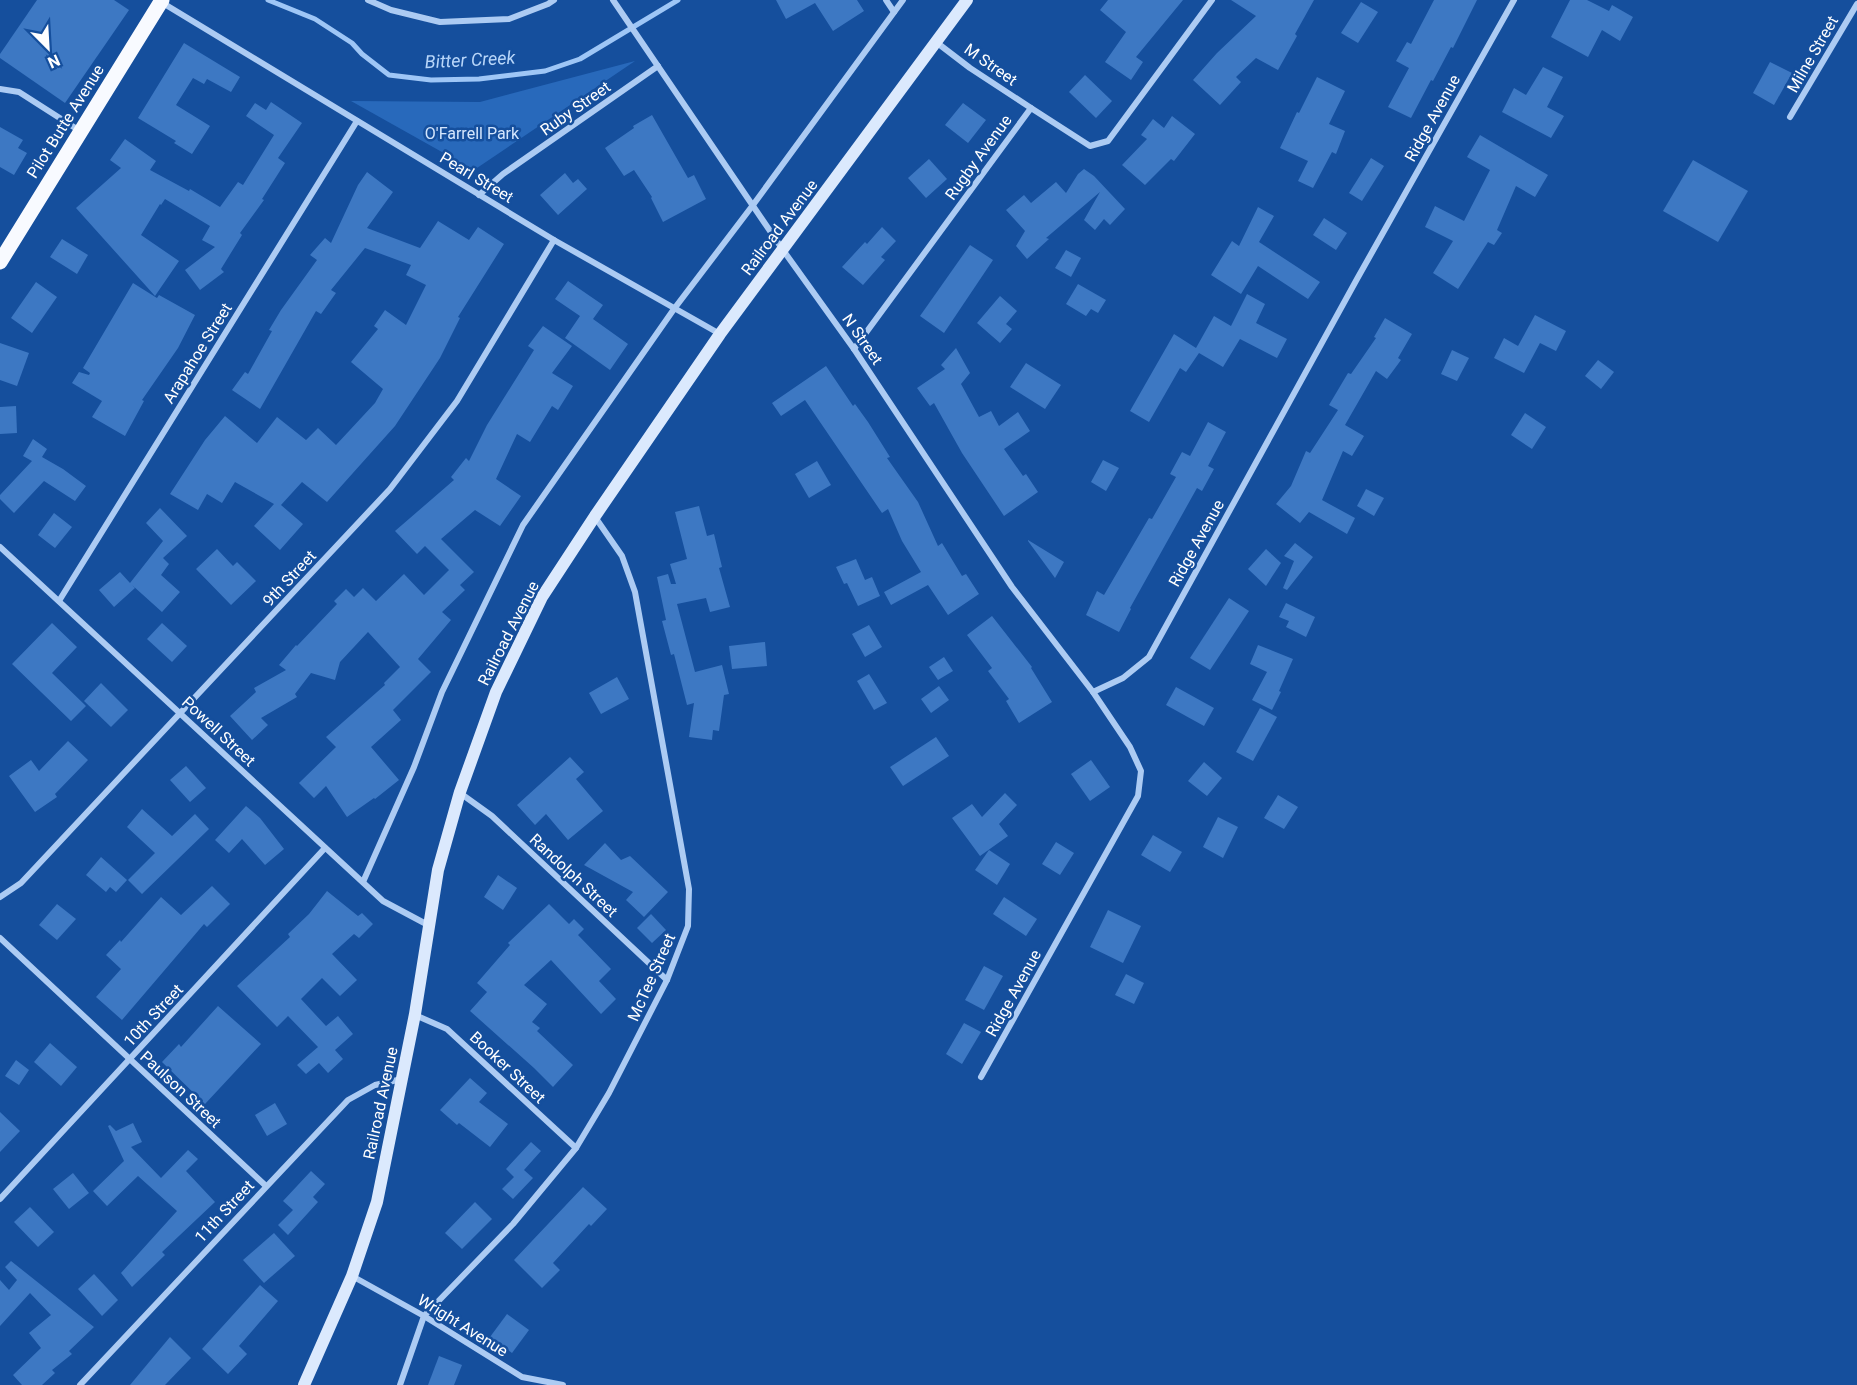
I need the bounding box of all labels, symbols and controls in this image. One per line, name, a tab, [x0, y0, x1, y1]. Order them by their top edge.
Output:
street label: Milne Street	[1783, 13, 1842, 96]
north arrow	[18, 18, 78, 78]
street label: M Street	[961, 39, 1021, 89]
water label: Bitter Creek	[424, 47, 517, 72]
text: N	[45, 50, 63, 72]
street label: Pilot Butte Avenue	[23, 61, 108, 182]
street label: Ridge Avenue	[1401, 71, 1464, 165]
street label: Ruby Street	[537, 77, 614, 140]
street label: Rugby Avenue	[941, 111, 1016, 203]
park label: O'Farrell Park	[425, 124, 520, 143]
street label: Pearl Street	[436, 148, 517, 207]
street label: Railroad Avenue	[737, 176, 822, 279]
street label: Arapahoe Street	[159, 300, 236, 407]
street label: N Street	[838, 310, 887, 368]
street label: Ridge Avenue	[1165, 496, 1228, 590]
street label: 9th Street	[259, 547, 320, 610]
street label: Railroad Avenue	[474, 578, 543, 689]
street label: Powell Street	[178, 693, 259, 770]
street label: Randolph Street	[526, 830, 622, 921]
street label: McTee Street	[624, 930, 679, 1024]
street label: Ridge Avenue	[982, 946, 1045, 1040]
street label: 10th Street	[120, 980, 187, 1050]
street label: Booker Street	[466, 1028, 549, 1107]
street label: Railroad Avenue	[359, 1045, 402, 1161]
street label: Paulson Street	[136, 1047, 225, 1132]
street label: 11th Street	[191, 1176, 258, 1246]
street label: Wright Avenue	[414, 1290, 511, 1361]

